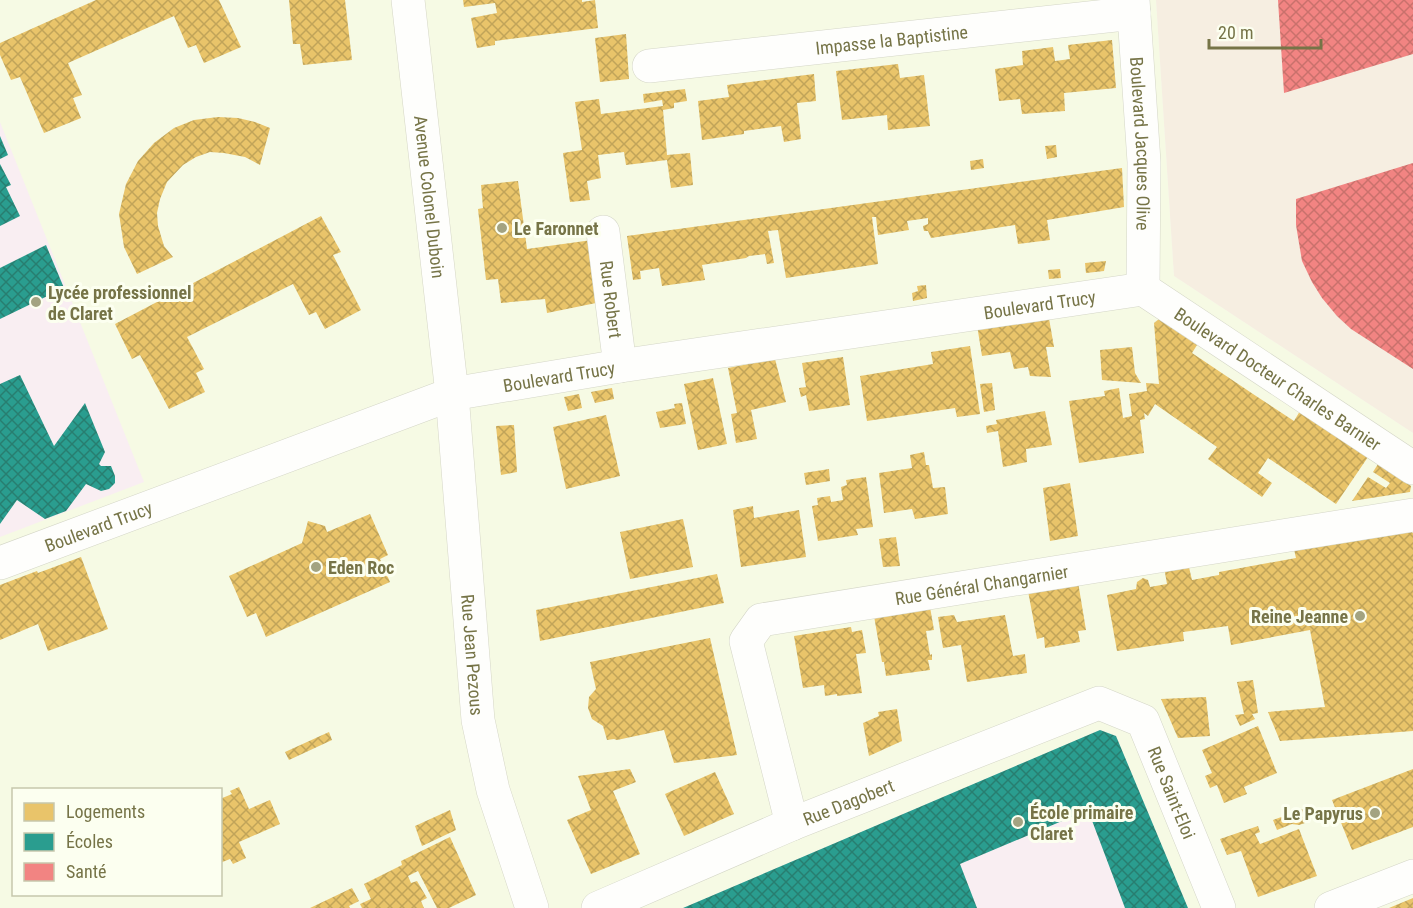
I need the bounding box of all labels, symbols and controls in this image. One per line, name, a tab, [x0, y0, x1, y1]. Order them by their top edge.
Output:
scale bar	[1209, 12, 1322, 50]
street label: Impasse la Baptistine	[814, 21, 969, 58]
text: 20 m	[1218, 22, 1253, 43]
street label: Boulevard Jacques Olive	[1126, 56, 1155, 231]
street label: Avenue Colonel Duboin	[410, 114, 449, 279]
place label: Le Faronnet	[514, 218, 599, 239]
marker: Le Faronnet	[495, 221, 509, 235]
street label: Rue Robert	[596, 259, 627, 339]
place label: Lycée professionnel de Claret	[48, 282, 192, 324]
street label: Boulevard Trucy	[982, 286, 1098, 323]
marker: Lycée professionnel de Claret	[29, 295, 43, 309]
street label: Boulevard Docteur Charles Barnier	[1171, 303, 1386, 455]
street label: Boulevard Trucy	[501, 356, 617, 396]
street label: Boulevard Trucy	[42, 496, 155, 556]
place label: Eden Roc	[328, 557, 394, 578]
marker: Eden Roc	[309, 560, 323, 574]
street label: Rue Général Changarnier	[894, 560, 1070, 609]
street label: Rue Jean Pezous	[457, 593, 488, 716]
place label: Reine Jeanne	[1251, 606, 1348, 627]
marker: Reine Jeanne	[1353, 609, 1367, 623]
street label: Rue Saint-Eloi	[1144, 743, 1200, 842]
street label: Rue Dagobert	[800, 774, 897, 829]
legend	[12, 788, 222, 896]
text: Logements	[66, 801, 145, 822]
place label: École primaire Claret	[1030, 802, 1134, 844]
place label: Le Papyrus	[1283, 803, 1363, 824]
marker: Le Papyrus	[1368, 806, 1382, 820]
marker: École primaire Claret	[1011, 815, 1025, 829]
text: Écoles	[66, 831, 113, 852]
text: Santé	[66, 861, 106, 882]

